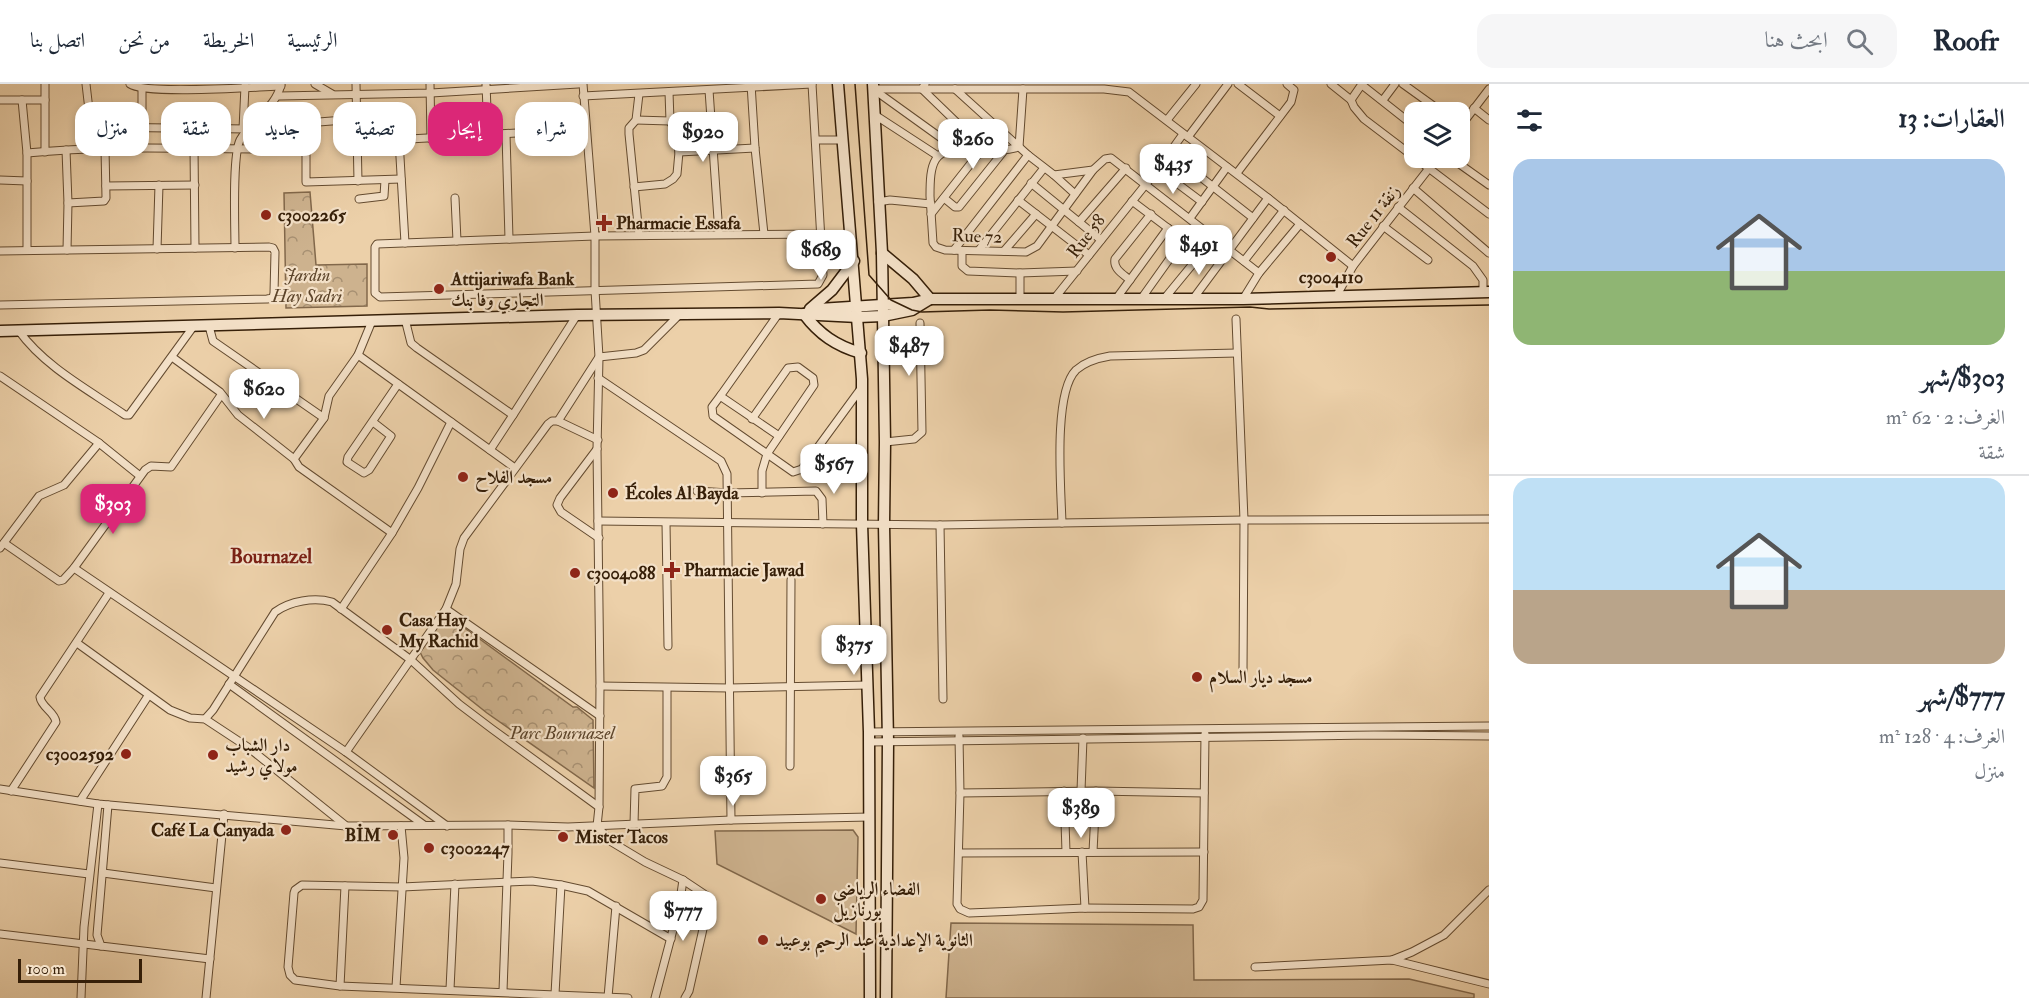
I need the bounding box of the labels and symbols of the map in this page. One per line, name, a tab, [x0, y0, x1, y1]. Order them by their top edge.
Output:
pin: $920	[667, 112, 739, 163]
pin: $260	[937, 119, 1009, 170]
pin: $435	[1137, 144, 1209, 195]
street label: Rue 11 زنقة	[1341, 180, 1405, 253]
place label: c3002265	[278, 204, 347, 227]
marker: c3002265	[259, 208, 273, 222]
street label: Rue 58	[1062, 210, 1111, 263]
place label: Pharmacie Essafa	[616, 212, 741, 235]
marker: Pharmacie Essafa	[597, 216, 611, 230]
street label: Rue 72	[951, 224, 1003, 249]
pin: $491	[1163, 225, 1235, 276]
pin: $689	[785, 230, 857, 281]
marker: c3004110	[1324, 250, 1338, 264]
park label: Jardin Hay Sadri	[271, 264, 342, 308]
place label: c3004110	[1299, 266, 1363, 289]
place label: Attijariwafa Bank التجاري وفا بنك	[450, 268, 575, 315]
marker: Attijariwafa Bank التجاري وفا بنك	[432, 282, 446, 296]
pin: $487	[873, 326, 945, 377]
pin: $620	[228, 369, 300, 420]
pin: $567	[798, 444, 870, 495]
place label: مسجد الفلاح	[475, 466, 552, 493]
marker: مسجد الفلاح	[456, 470, 470, 484]
place label: Écoles Al Bayda	[625, 481, 739, 505]
pin: $303	[77, 484, 149, 535]
marker: Écoles Al Bayda	[606, 486, 620, 500]
district label: Bournazel	[230, 544, 313, 569]
place label: Pharmacie Jawad	[684, 559, 804, 582]
place label: c3004088	[587, 562, 656, 585]
marker: Pharmacie Jawad	[665, 563, 679, 577]
marker: c3004088	[568, 566, 582, 580]
place label: Casa Hay My Rachid	[398, 609, 478, 653]
marker: Casa Hay My Rachid	[380, 623, 394, 637]
pin: $375	[818, 625, 890, 676]
place label: مسجد ديار السلام	[1209, 666, 1313, 693]
marker: مسجد ديار السلام	[1190, 670, 1204, 684]
park label: Parc Bournazel	[508, 722, 616, 745]
place label: دار الشباب مولاي رشيد	[225, 734, 298, 781]
place label: c3002592	[46, 743, 114, 766]
marker: c3002592	[119, 747, 133, 761]
marker: دار الشباب مولاي رشيد	[206, 748, 220, 762]
pin: $365	[697, 756, 769, 807]
pin: $389	[1045, 788, 1117, 839]
place label: Café La Canyada	[151, 819, 275, 842]
marker: Café La Canyada	[279, 823, 293, 837]
place label: BİM	[345, 823, 382, 847]
place label: Mister Tacos	[574, 826, 668, 849]
marker: BİM	[386, 828, 400, 842]
marker: Mister Tacos	[556, 830, 570, 844]
place label: c3002247	[441, 837, 510, 860]
marker: c3002247	[422, 841, 436, 855]
place label: الفضاء الرياضي بورنازيل	[833, 878, 920, 923]
pin: $777	[647, 891, 719, 942]
marker: الفضاء الرياضي بورنازيل	[814, 892, 828, 906]
place label: الثانوية الإعدادية عبد الرحيم بوعبيد	[775, 929, 973, 958]
marker: الثانوية الإعدادية عبد الرحيم بوعبيد	[756, 933, 770, 947]
scale bar	[18, 956, 142, 984]

